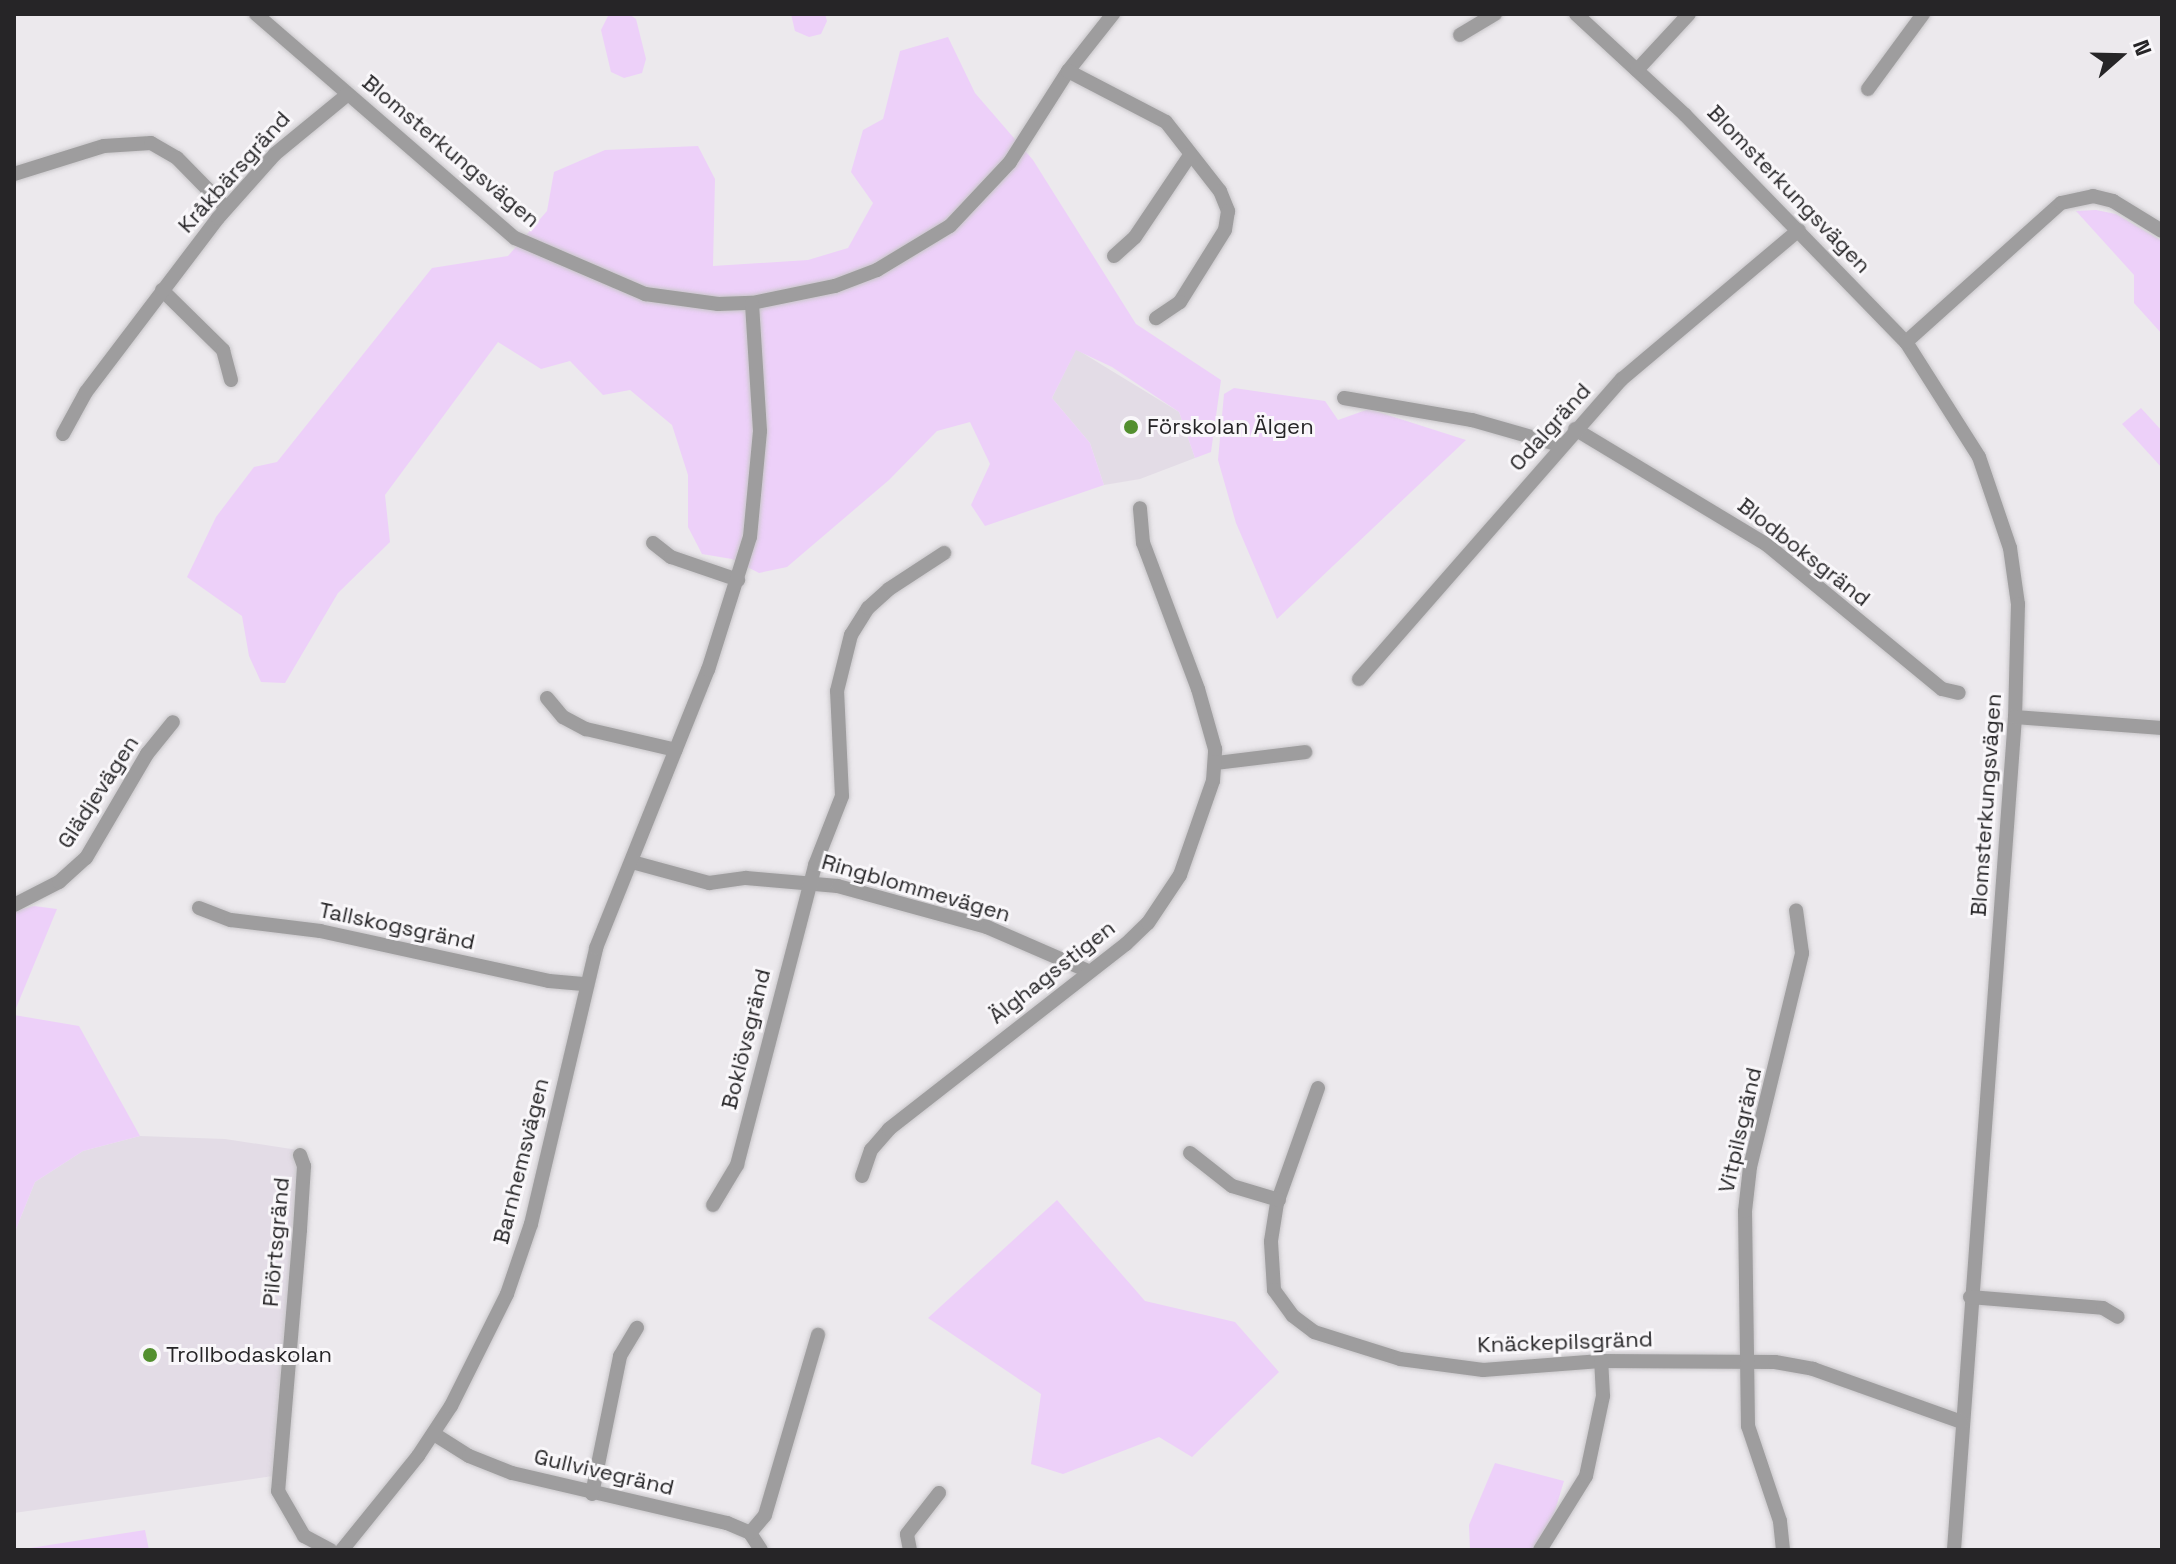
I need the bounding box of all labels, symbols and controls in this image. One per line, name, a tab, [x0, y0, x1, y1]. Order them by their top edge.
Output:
north arrow	[2080, 16, 2160, 96]
text: N	[2127, 36, 2158, 60]
street label: Blomsterkungsvägen	[357, 69, 545, 233]
street label: Blomsterkungsvägen	[1702, 99, 1876, 279]
street label: Kråkbärsgränd	[172, 106, 296, 238]
street label: Odalgränd	[1504, 378, 1596, 476]
place label: Förskolan Älgen	[1147, 414, 1314, 440]
marker: Förskolan Älgen	[1122, 418, 1140, 436]
street label: Blodboksgränd	[1732, 492, 1876, 612]
street label: Blomsterkungsvägen	[1965, 693, 2007, 917]
street label: Glädjevägen	[52, 731, 144, 853]
street label: Ringblommevägen	[819, 848, 1013, 928]
street label: Tallskogsgränd	[317, 897, 477, 955]
street label: Älghagsstigen	[984, 915, 1120, 1029]
street label: Boklövsgränd	[716, 966, 776, 1112]
street label: Vitpilsgränd	[1713, 1065, 1767, 1195]
street label: Barnhemsvägen	[488, 1075, 554, 1247]
street label: Pilörtsgränd	[257, 1176, 295, 1308]
street label: Knäckepilsgränd	[1477, 1326, 1653, 1358]
place label: Trollbodaskolan	[166, 1342, 332, 1368]
marker: Trollbodaskolan	[141, 1346, 159, 1364]
street label: Gullvivegränd	[531, 1443, 677, 1501]

